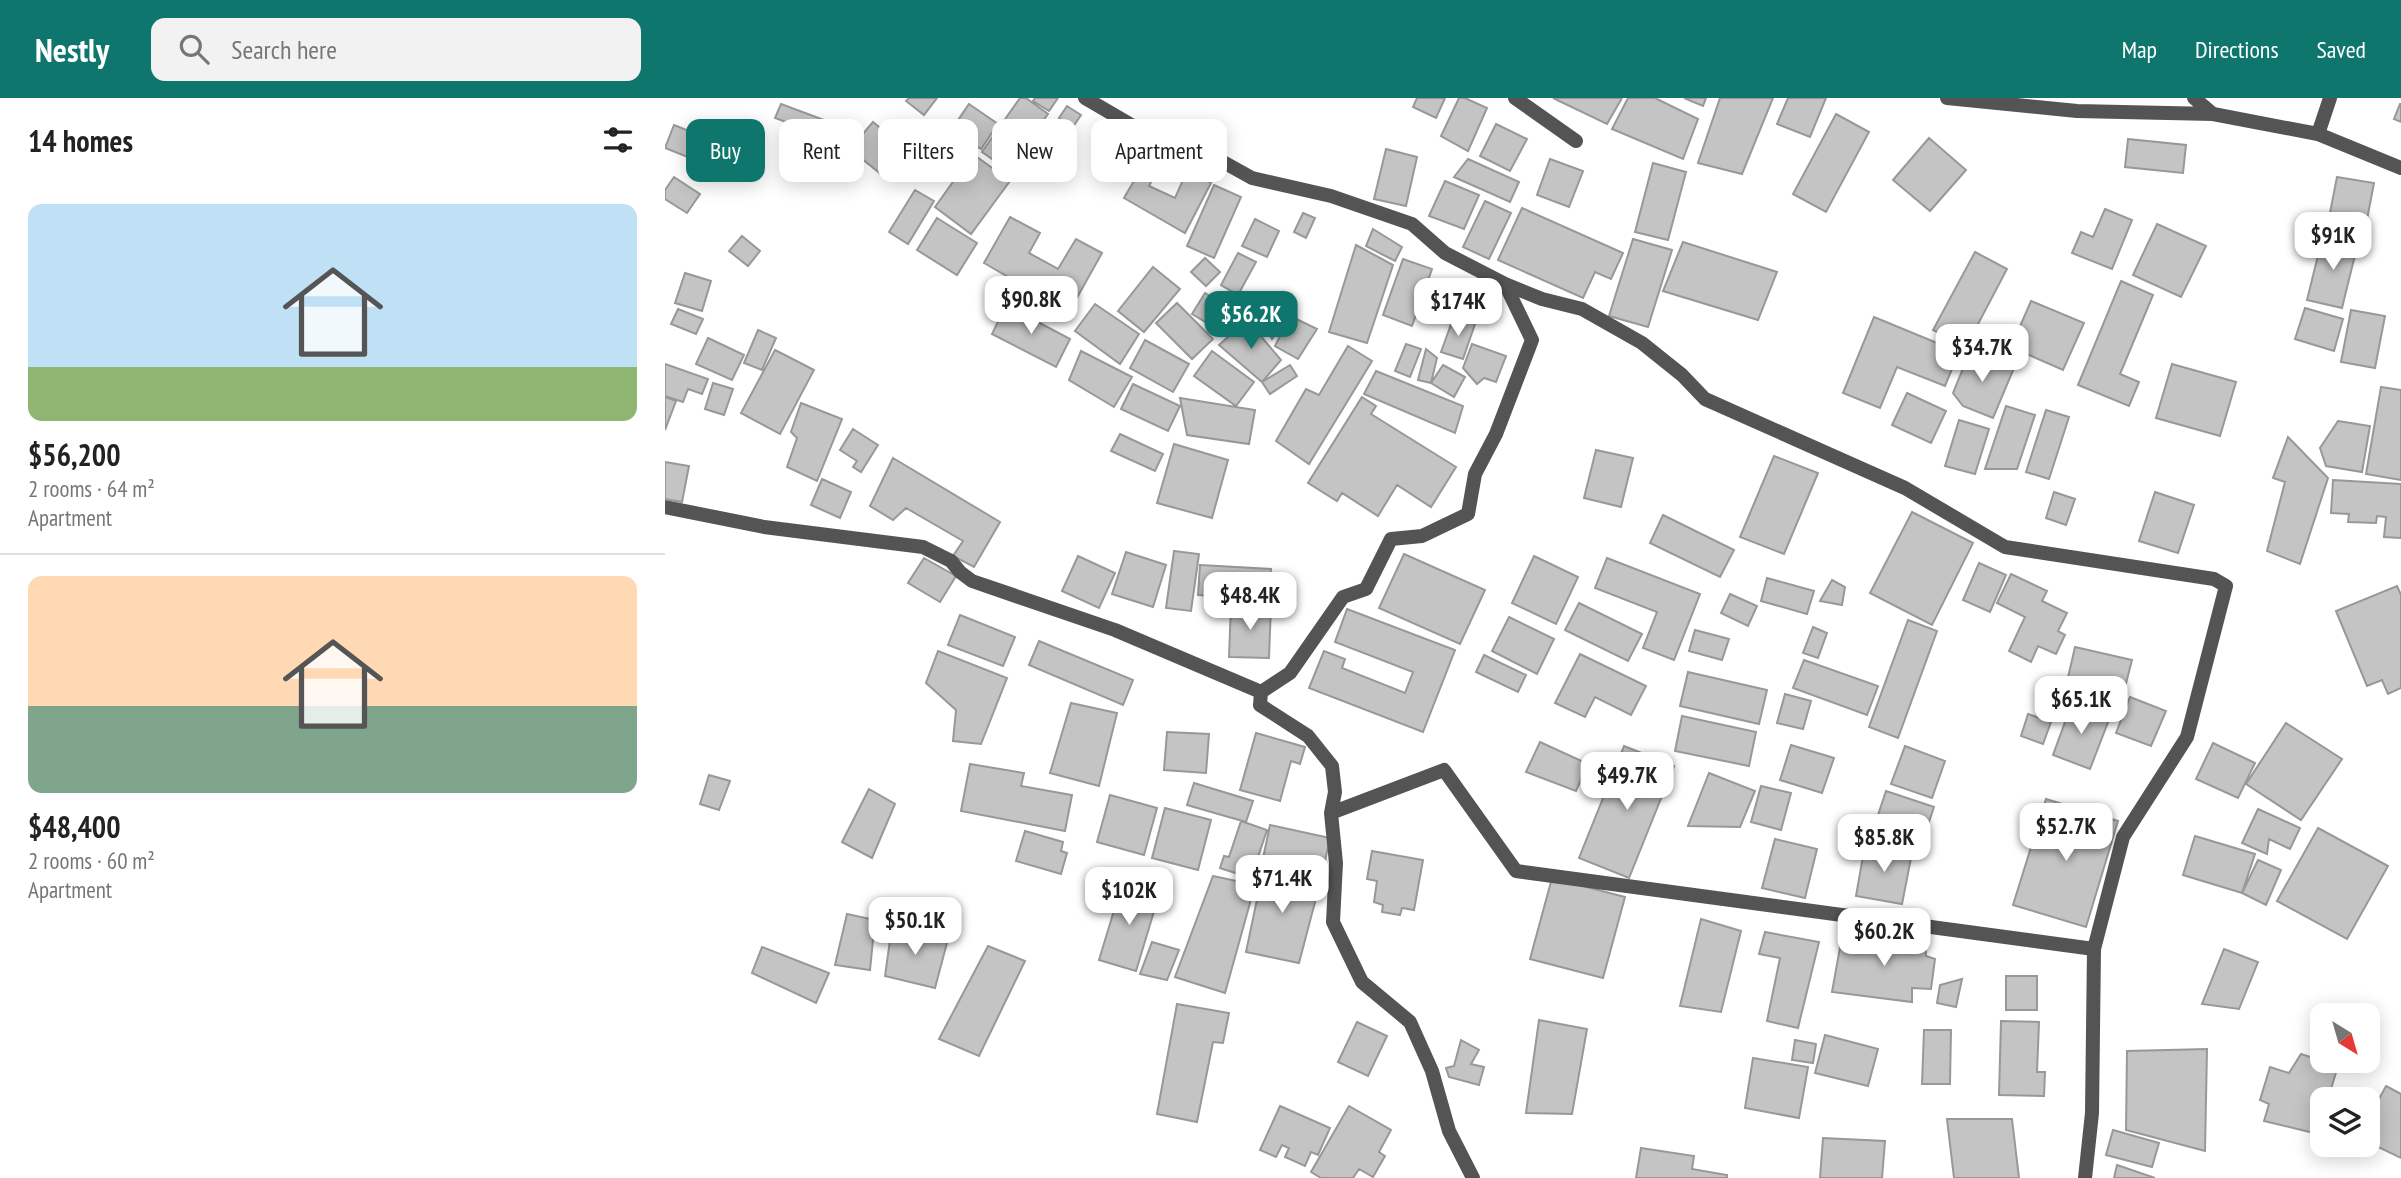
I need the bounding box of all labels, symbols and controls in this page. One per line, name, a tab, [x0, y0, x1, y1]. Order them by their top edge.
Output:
search box	[151, 18, 641, 81]
text: Nestly	[35, 28, 109, 71]
icon: search	[175, 30, 213, 68]
text: Search here	[231, 33, 337, 66]
text: Map	[2122, 34, 2157, 65]
text: Directions	[2195, 34, 2279, 65]
text: Saved	[2317, 34, 2366, 65]
chip: Buy	[686, 119, 765, 182]
chip: Rent	[779, 119, 864, 182]
chip: Filters	[878, 119, 978, 182]
chip: New	[992, 119, 1077, 182]
chip: Apartment	[1091, 119, 1227, 182]
text: 14 homes	[28, 121, 133, 160]
icon: filters	[599, 121, 637, 159]
pin: $91K	[2292, 212, 2374, 272]
text: $91K	[2311, 220, 2355, 249]
icon: home	[270, 249, 396, 375]
pin: $90.8K	[974, 276, 1088, 336]
pin: $174K	[1409, 278, 1507, 338]
text: $90.8K	[1001, 284, 1061, 313]
text: $174K	[1430, 286, 1486, 315]
pin: $56.2K	[1194, 292, 1308, 351]
text: $56.2K	[1221, 299, 1281, 328]
pin: $34.7K	[1925, 324, 2039, 384]
text: $34.7K	[1952, 332, 2012, 361]
text: $56,200	[28, 435, 121, 474]
text: 2 rooms · 64 m²	[28, 474, 155, 503]
text: Apartment	[28, 503, 112, 532]
pin: $48.4K	[1193, 573, 1307, 632]
text: $48.4K	[1220, 580, 1280, 609]
icon: home	[270, 621, 396, 747]
pin: $65.1K	[2024, 676, 2138, 736]
text: $65.1K	[2051, 684, 2111, 713]
pin: $49.7K	[1570, 752, 1684, 812]
text: $49.7K	[1597, 760, 1657, 789]
pin: $52.7K	[2009, 804, 2123, 863]
text: $48,400	[28, 807, 121, 846]
text: $52.7K	[2036, 811, 2096, 840]
pin: $85.8K	[1827, 814, 1941, 874]
text: $85.8K	[1854, 822, 1914, 851]
text: 2 rooms · 60 m²	[28, 846, 155, 875]
pin: $71.4K	[1225, 856, 1339, 915]
text: $71.4K	[1252, 863, 1312, 892]
pin: $102K	[1080, 868, 1178, 927]
text: Apartment	[28, 875, 112, 904]
text: $102K	[1101, 875, 1157, 904]
pin: $50.1K	[858, 898, 972, 957]
text: $50.1K	[885, 905, 945, 934]
pin: $60.2K	[1827, 908, 1941, 968]
text: $60.2K	[1854, 916, 1914, 945]
north arrow	[2310, 1003, 2380, 1073]
map controls	[2310, 1003, 2380, 1157]
button: layers	[2310, 1087, 2380, 1157]

